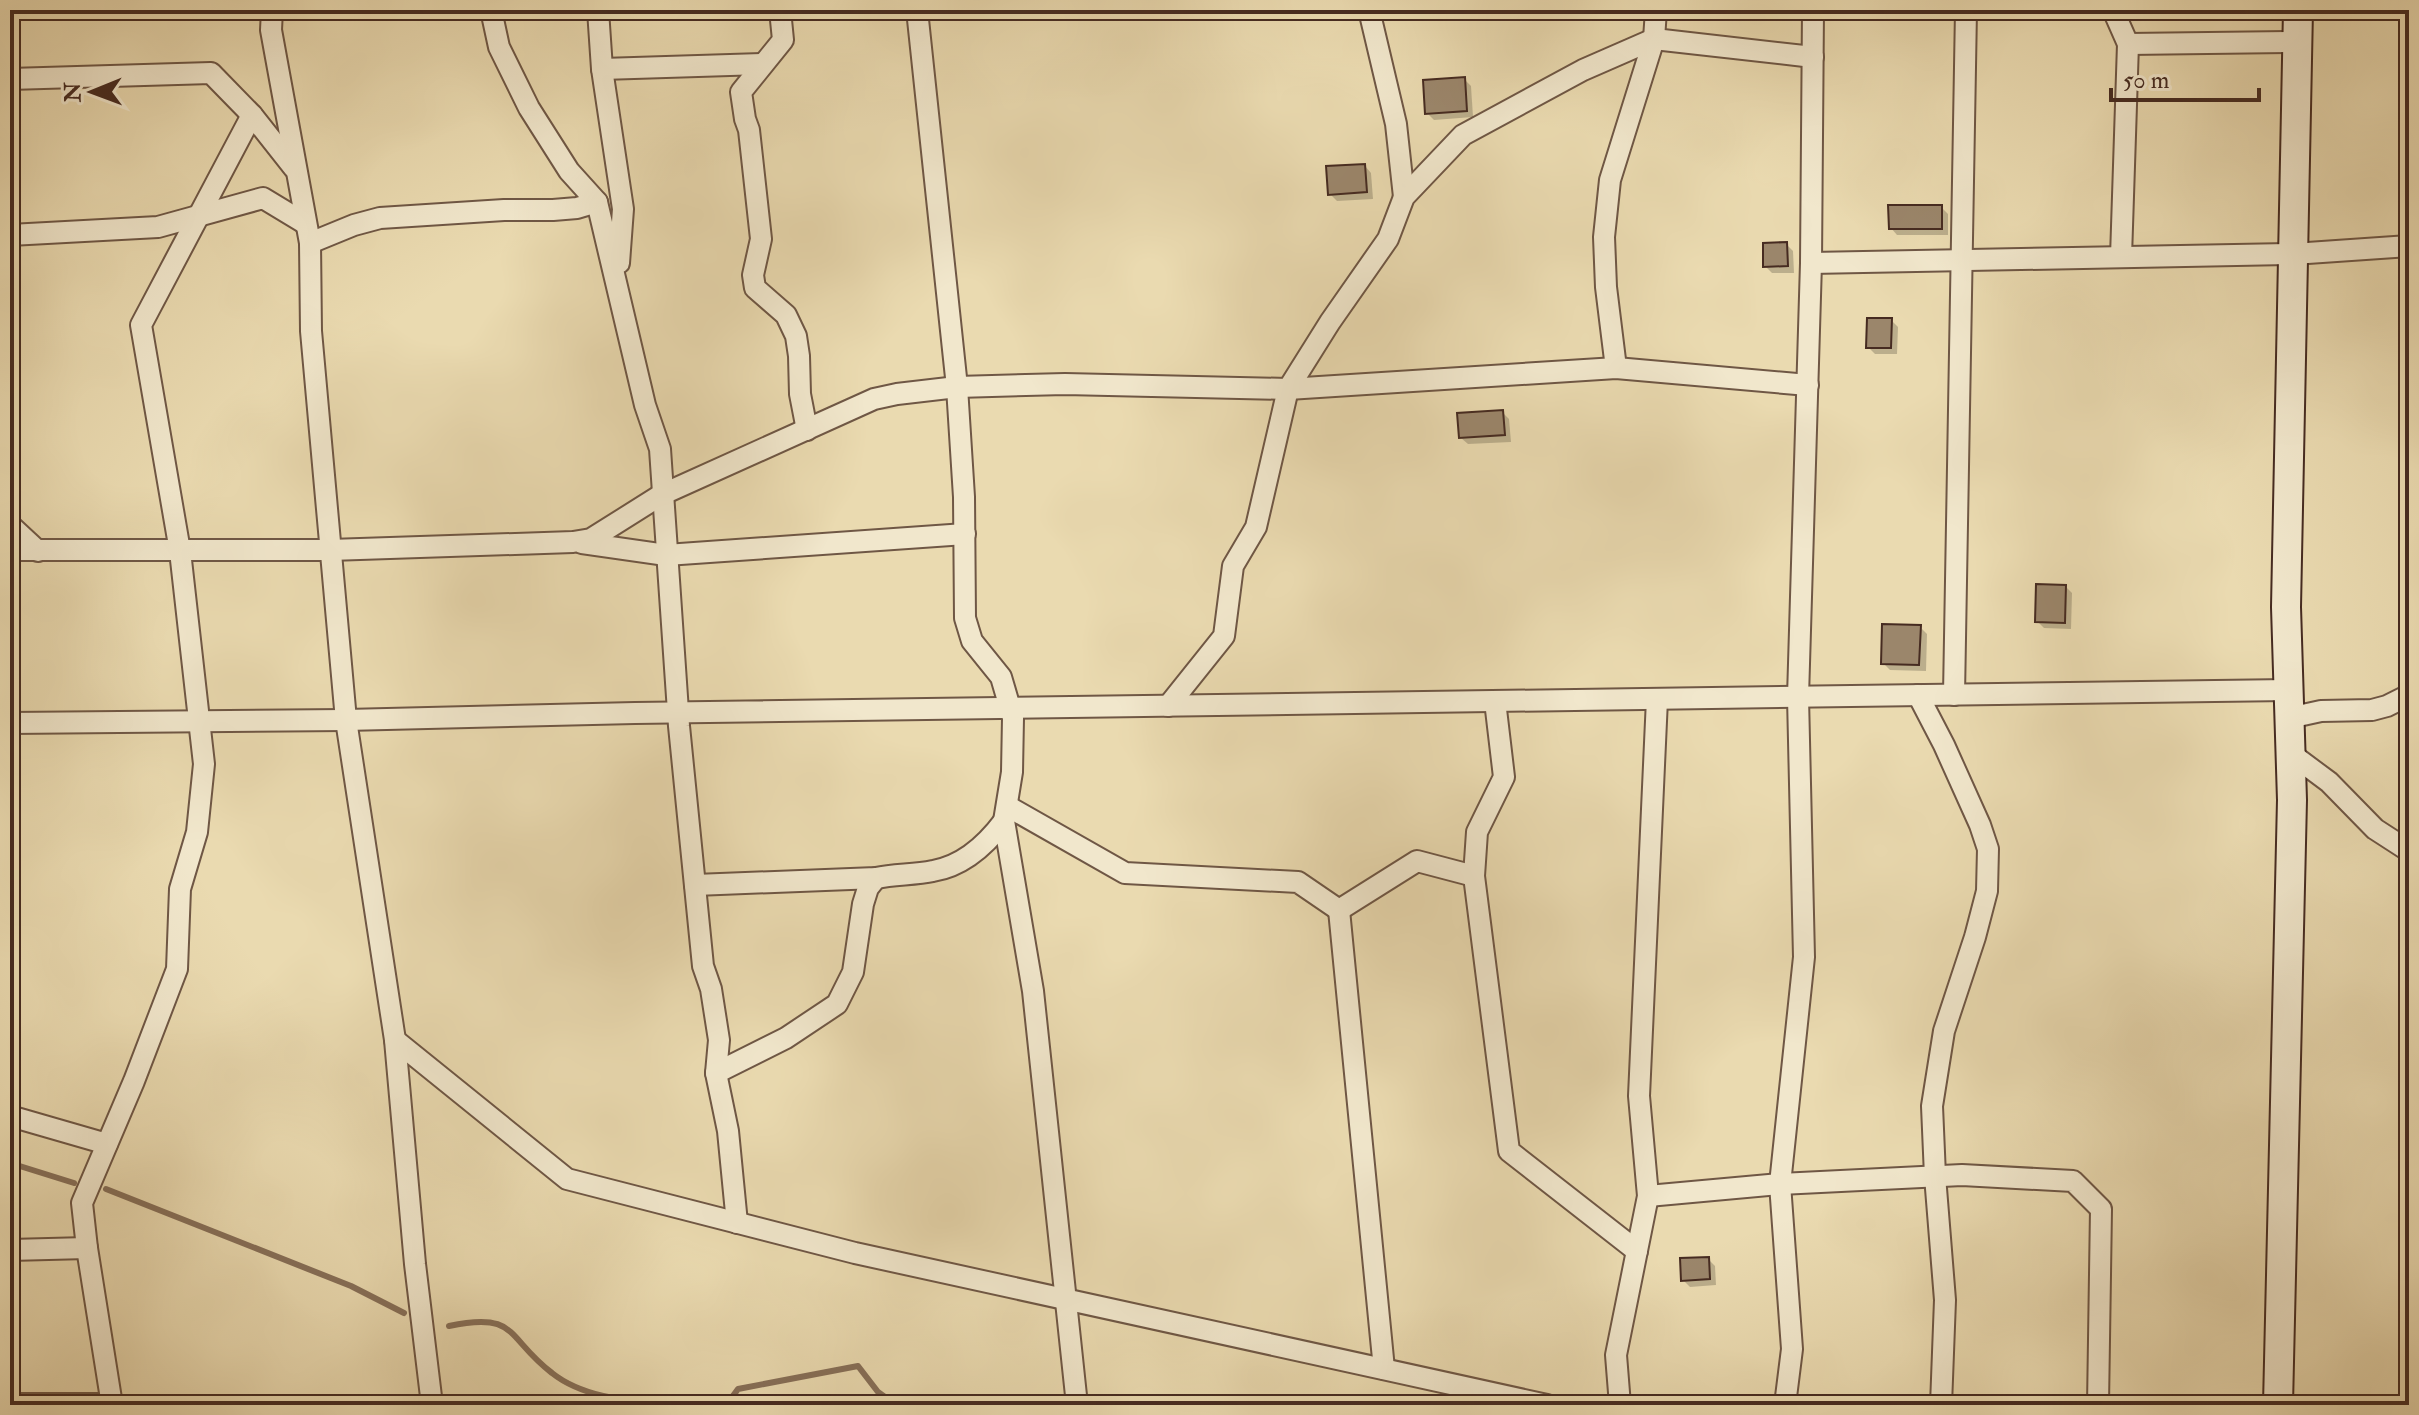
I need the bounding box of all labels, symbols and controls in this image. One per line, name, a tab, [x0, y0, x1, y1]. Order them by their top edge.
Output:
north arrow	[52, 52, 132, 132]
scale bar	[2111, 52, 2259, 102]
text: 50 m	[2123, 65, 2170, 96]
text: N	[59, 82, 87, 103]

